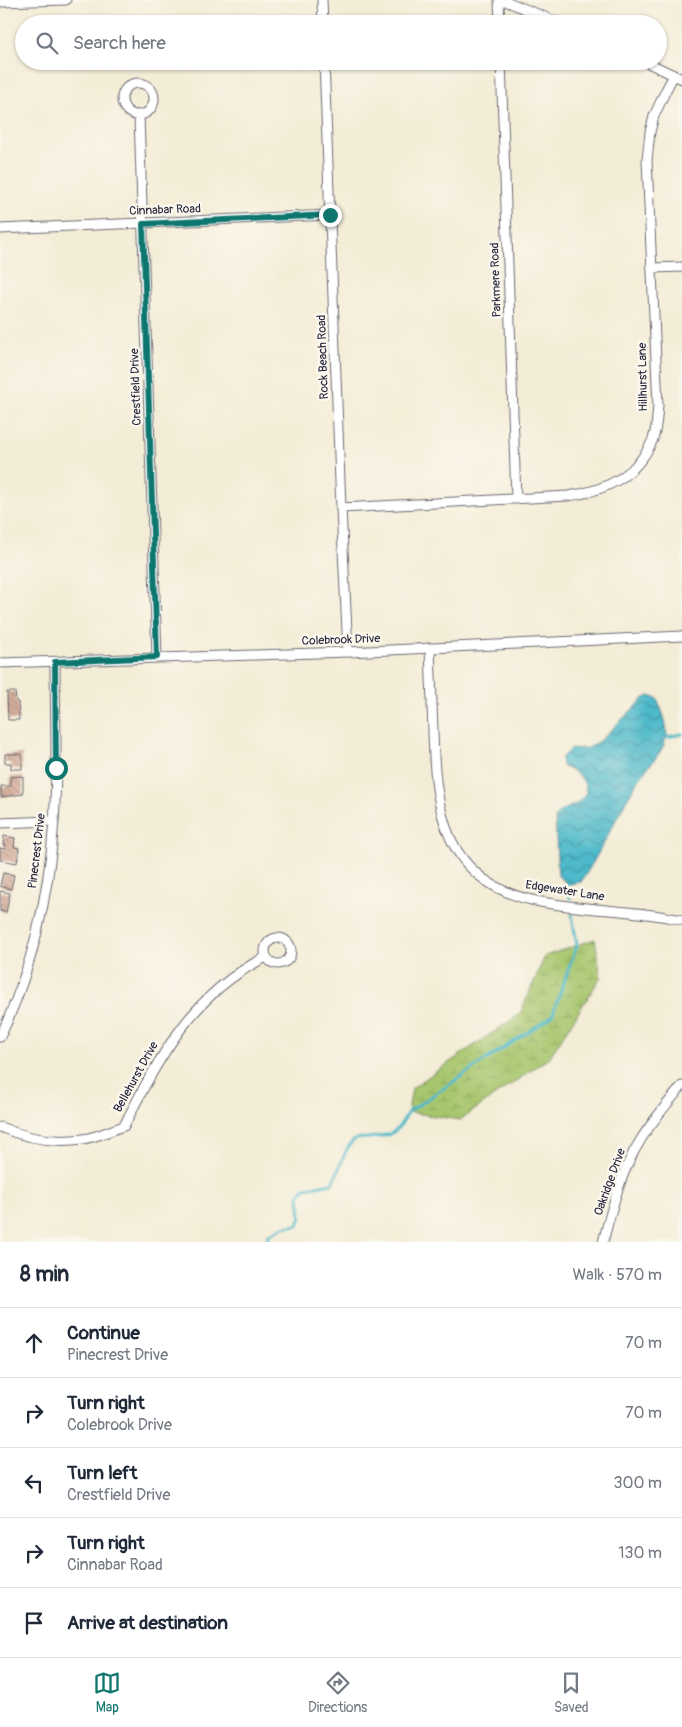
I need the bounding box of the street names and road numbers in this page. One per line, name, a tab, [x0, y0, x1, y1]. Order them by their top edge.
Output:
street label: Cinnabar Road	[129, 201, 201, 219]
street label: Parkmere Road	[487, 242, 505, 318]
street label: Rock Beach Road	[314, 314, 332, 400]
street label: Hillhurst Lane	[635, 342, 651, 412]
street label: Crestfield Drive	[127, 348, 145, 426]
street label: Colebrook Drive	[301, 631, 381, 649]
street label: Pinecrest Drive	[25, 812, 49, 890]
street label: Edgewater Lane	[524, 877, 606, 905]
street label: Bellehurst Drive	[110, 1039, 162, 1115]
street label: Oakridge Drive	[591, 1146, 629, 1218]

